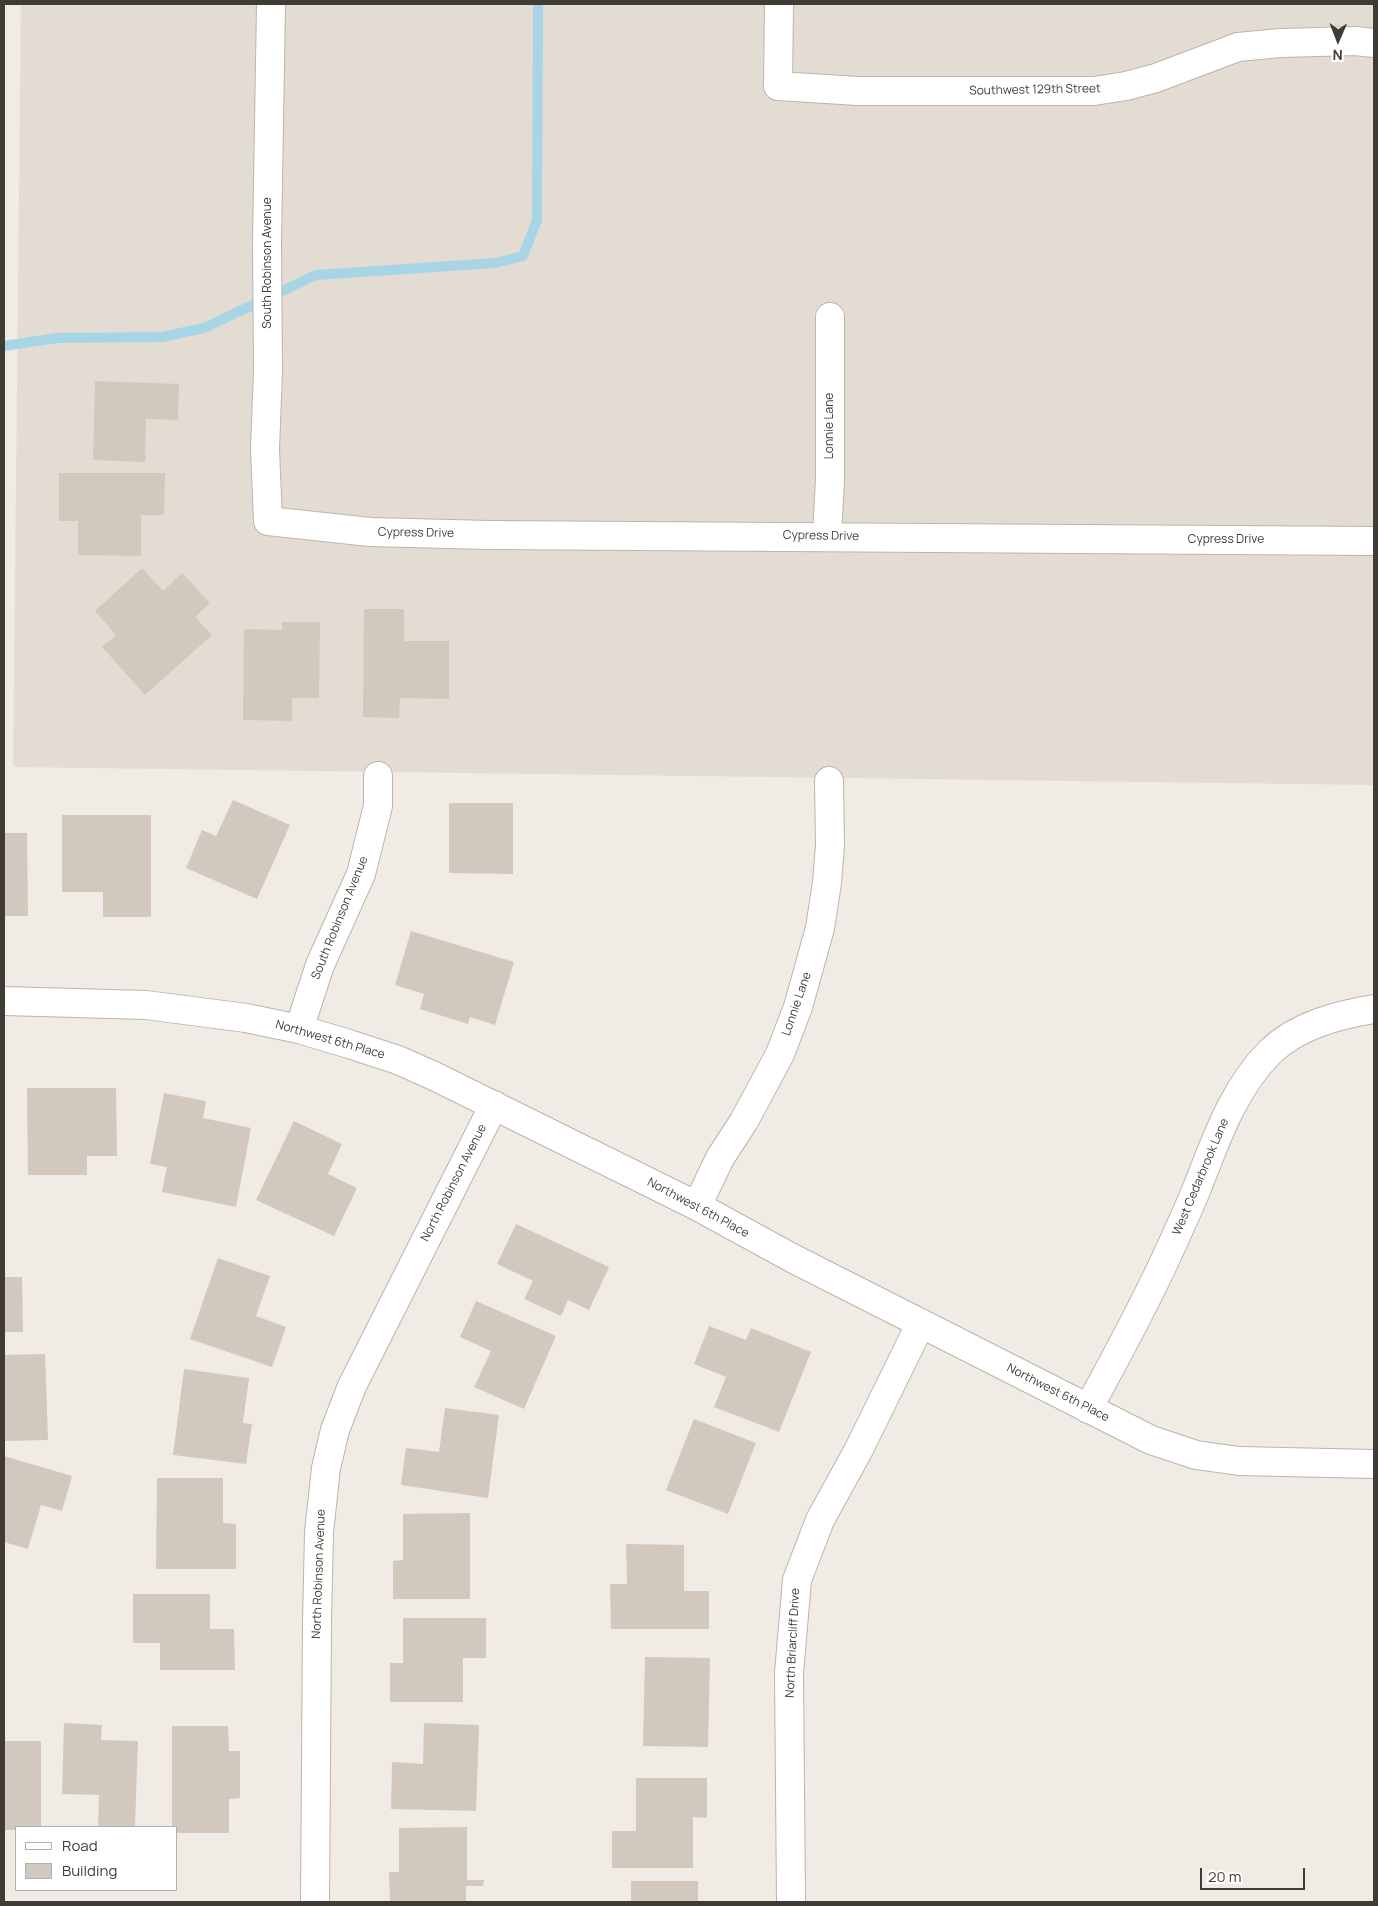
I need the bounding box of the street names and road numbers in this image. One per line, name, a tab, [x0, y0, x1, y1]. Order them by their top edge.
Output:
street label: Southwest 129th Street	[969, 82, 1101, 98]
street label: South Robinson Avenue	[261, 197, 275, 329]
street label: Lonnie Lane	[823, 393, 837, 459]
street label: Cypress Drive	[378, 525, 454, 541]
street label: Cypress Drive	[783, 528, 859, 544]
street label: Cypress Drive	[1188, 533, 1264, 547]
street label: South Robinson Avenue	[309, 854, 371, 982]
street label: Lonnie Lane	[779, 970, 815, 1038]
street label: Northwest 6th Place	[274, 1018, 386, 1062]
street label: West Cedarbrook Lane	[1170, 1116, 1232, 1238]
street label: North Robinson Avenue	[418, 1122, 490, 1244]
street label: Northwest 6th Place	[645, 1175, 751, 1241]
street label: Northwest 6th Place	[1004, 1361, 1112, 1425]
street label: North Robinson Avenue	[310, 1509, 328, 1639]
street label: North Briarcliff Drive	[783, 1588, 803, 1698]

